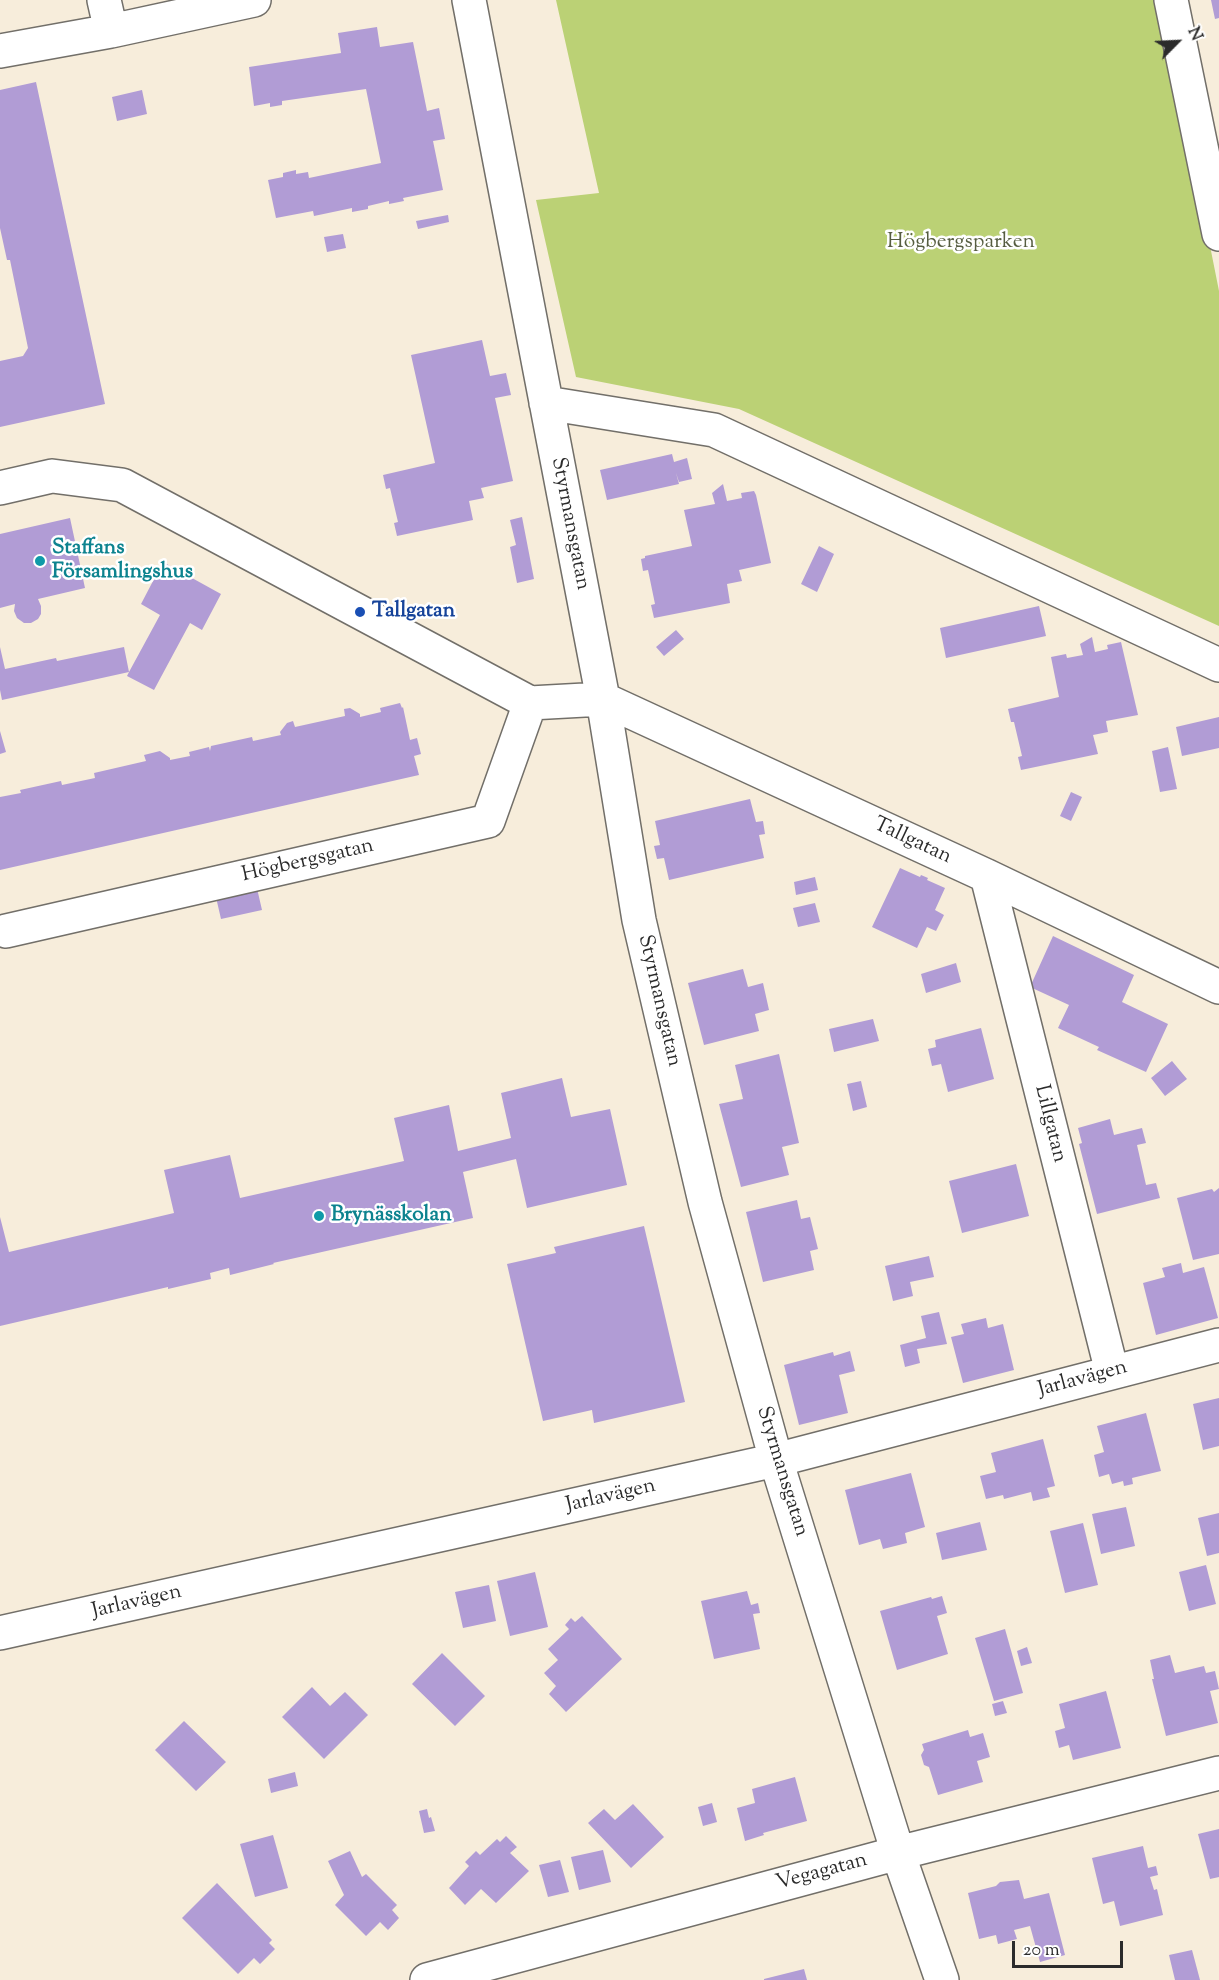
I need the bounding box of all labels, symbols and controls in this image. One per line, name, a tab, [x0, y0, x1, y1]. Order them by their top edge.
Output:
north arrow	[1147, 12, 1207, 72]
text: N	[1181, 24, 1207, 45]
park label: Högbergsparken	[887, 230, 1035, 256]
street label: Styrmansgatan	[544, 455, 594, 593]
place label: Staffans Församlingshus	[52, 536, 193, 586]
marker: Staffans Församlingshus	[33, 554, 47, 568]
place label: Tallgatan	[372, 599, 455, 625]
marker: Tallgatan	[353, 605, 367, 619]
street label: Tallgatan	[869, 813, 955, 871]
street label: Högbergsgatan	[240, 835, 376, 889]
street label: Styrmansgatan	[631, 933, 685, 1069]
street label: Lillgatan	[1027, 1083, 1071, 1165]
place label: Brynässkolan	[331, 1203, 452, 1229]
marker: Brynässkolan	[312, 1209, 326, 1223]
street label: Jarlavägen	[1036, 1356, 1130, 1404]
street label: Styrmansgatan	[749, 1404, 813, 1540]
street label: Jarlavägen	[564, 1474, 658, 1520]
street label: Jarlavägen	[90, 1580, 184, 1626]
street label: Vegagatan	[774, 1849, 870, 1897]
scale bar	[1015, 1929, 1126, 1967]
text: 20 m	[1023, 1938, 1060, 1964]

